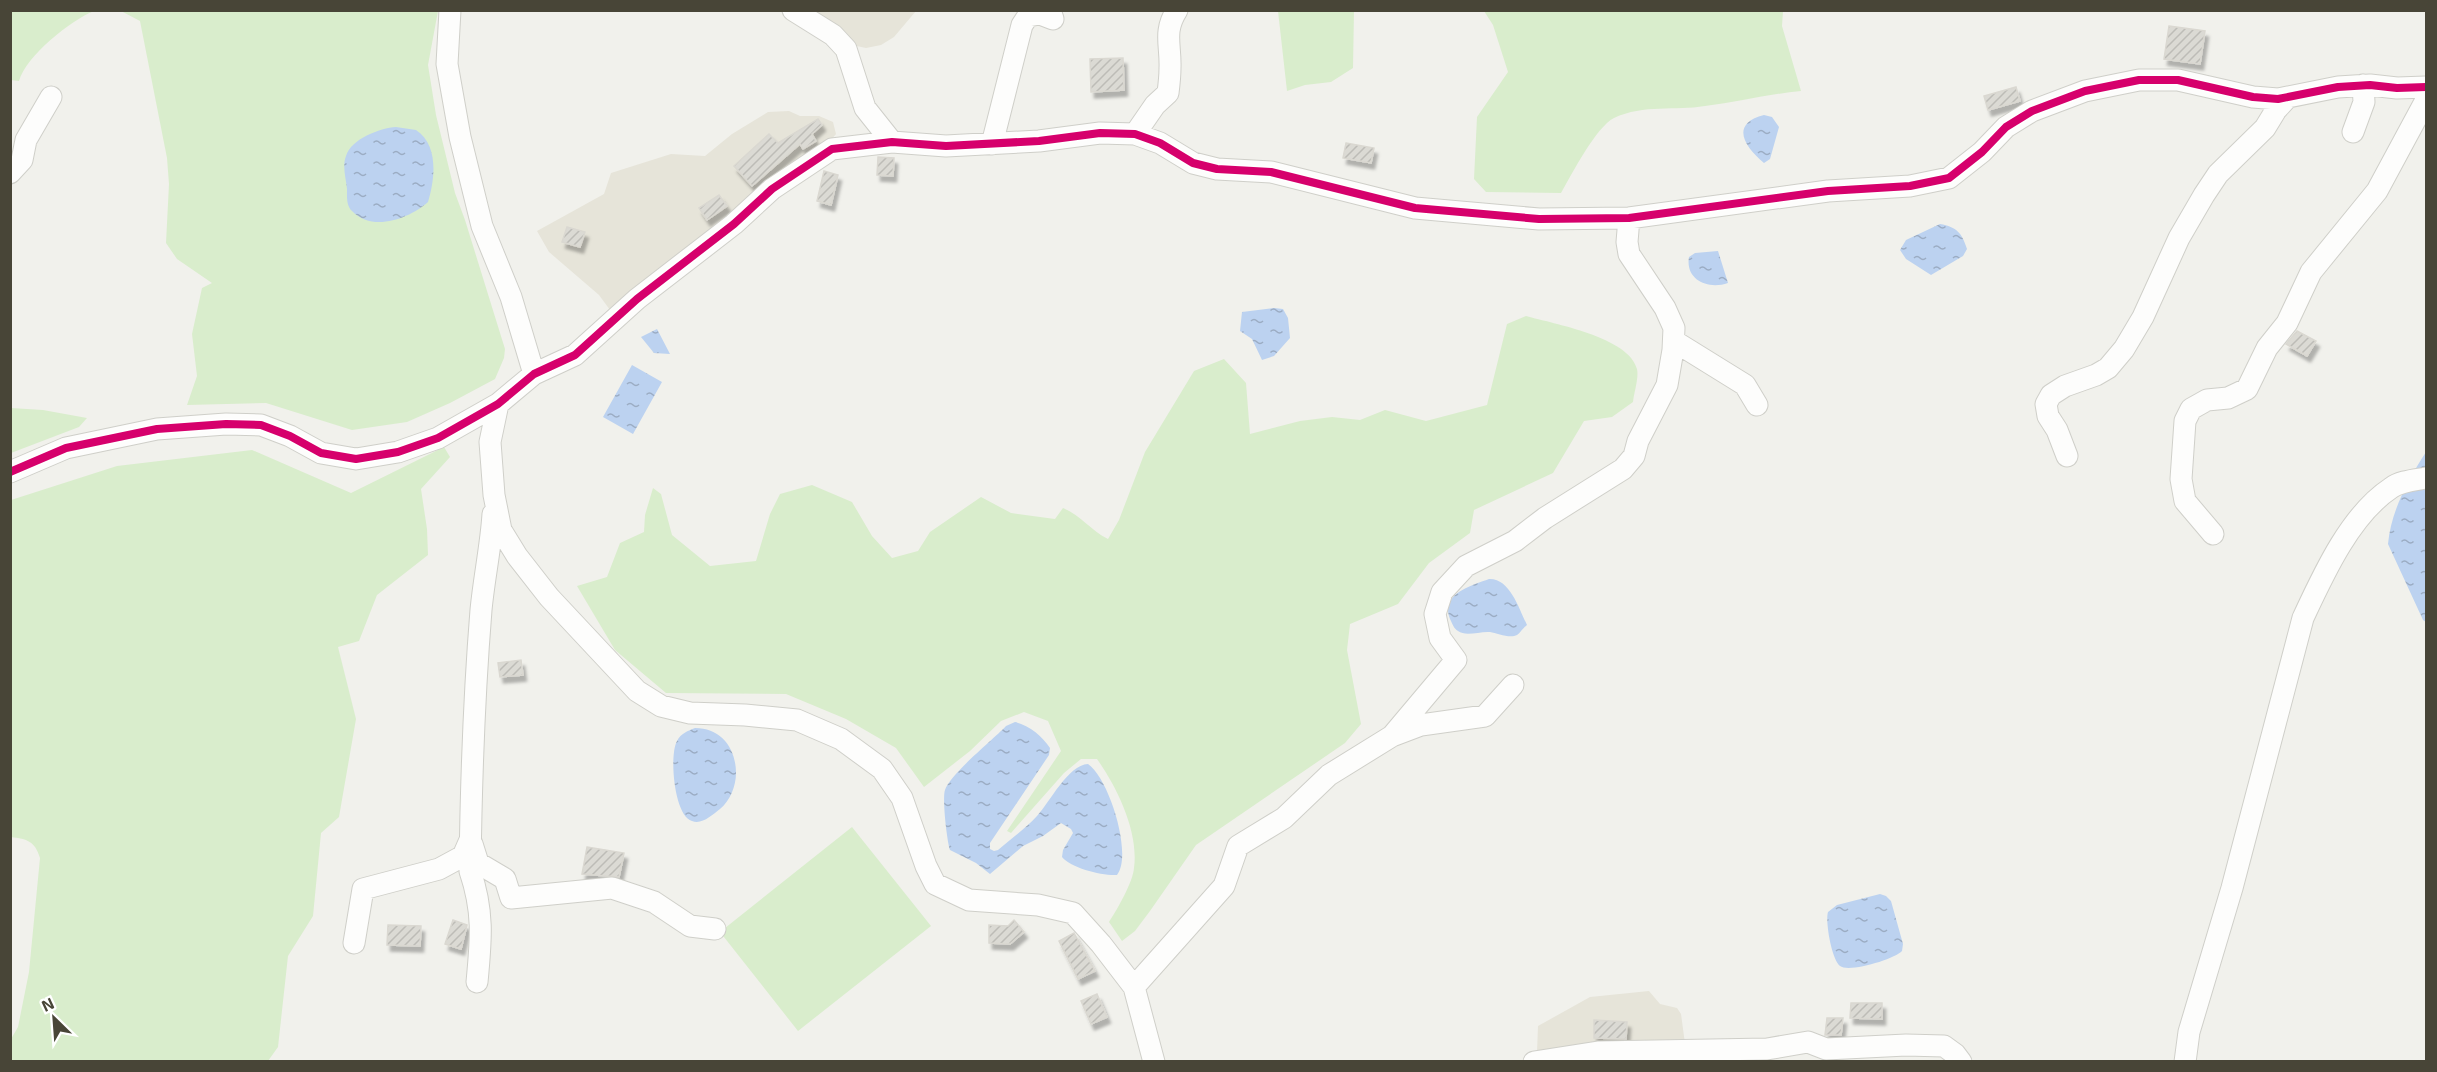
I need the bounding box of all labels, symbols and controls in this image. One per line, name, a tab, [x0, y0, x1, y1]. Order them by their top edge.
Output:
north arrow	[24, 988, 84, 1048]
text: N	[38, 993, 57, 1015]

